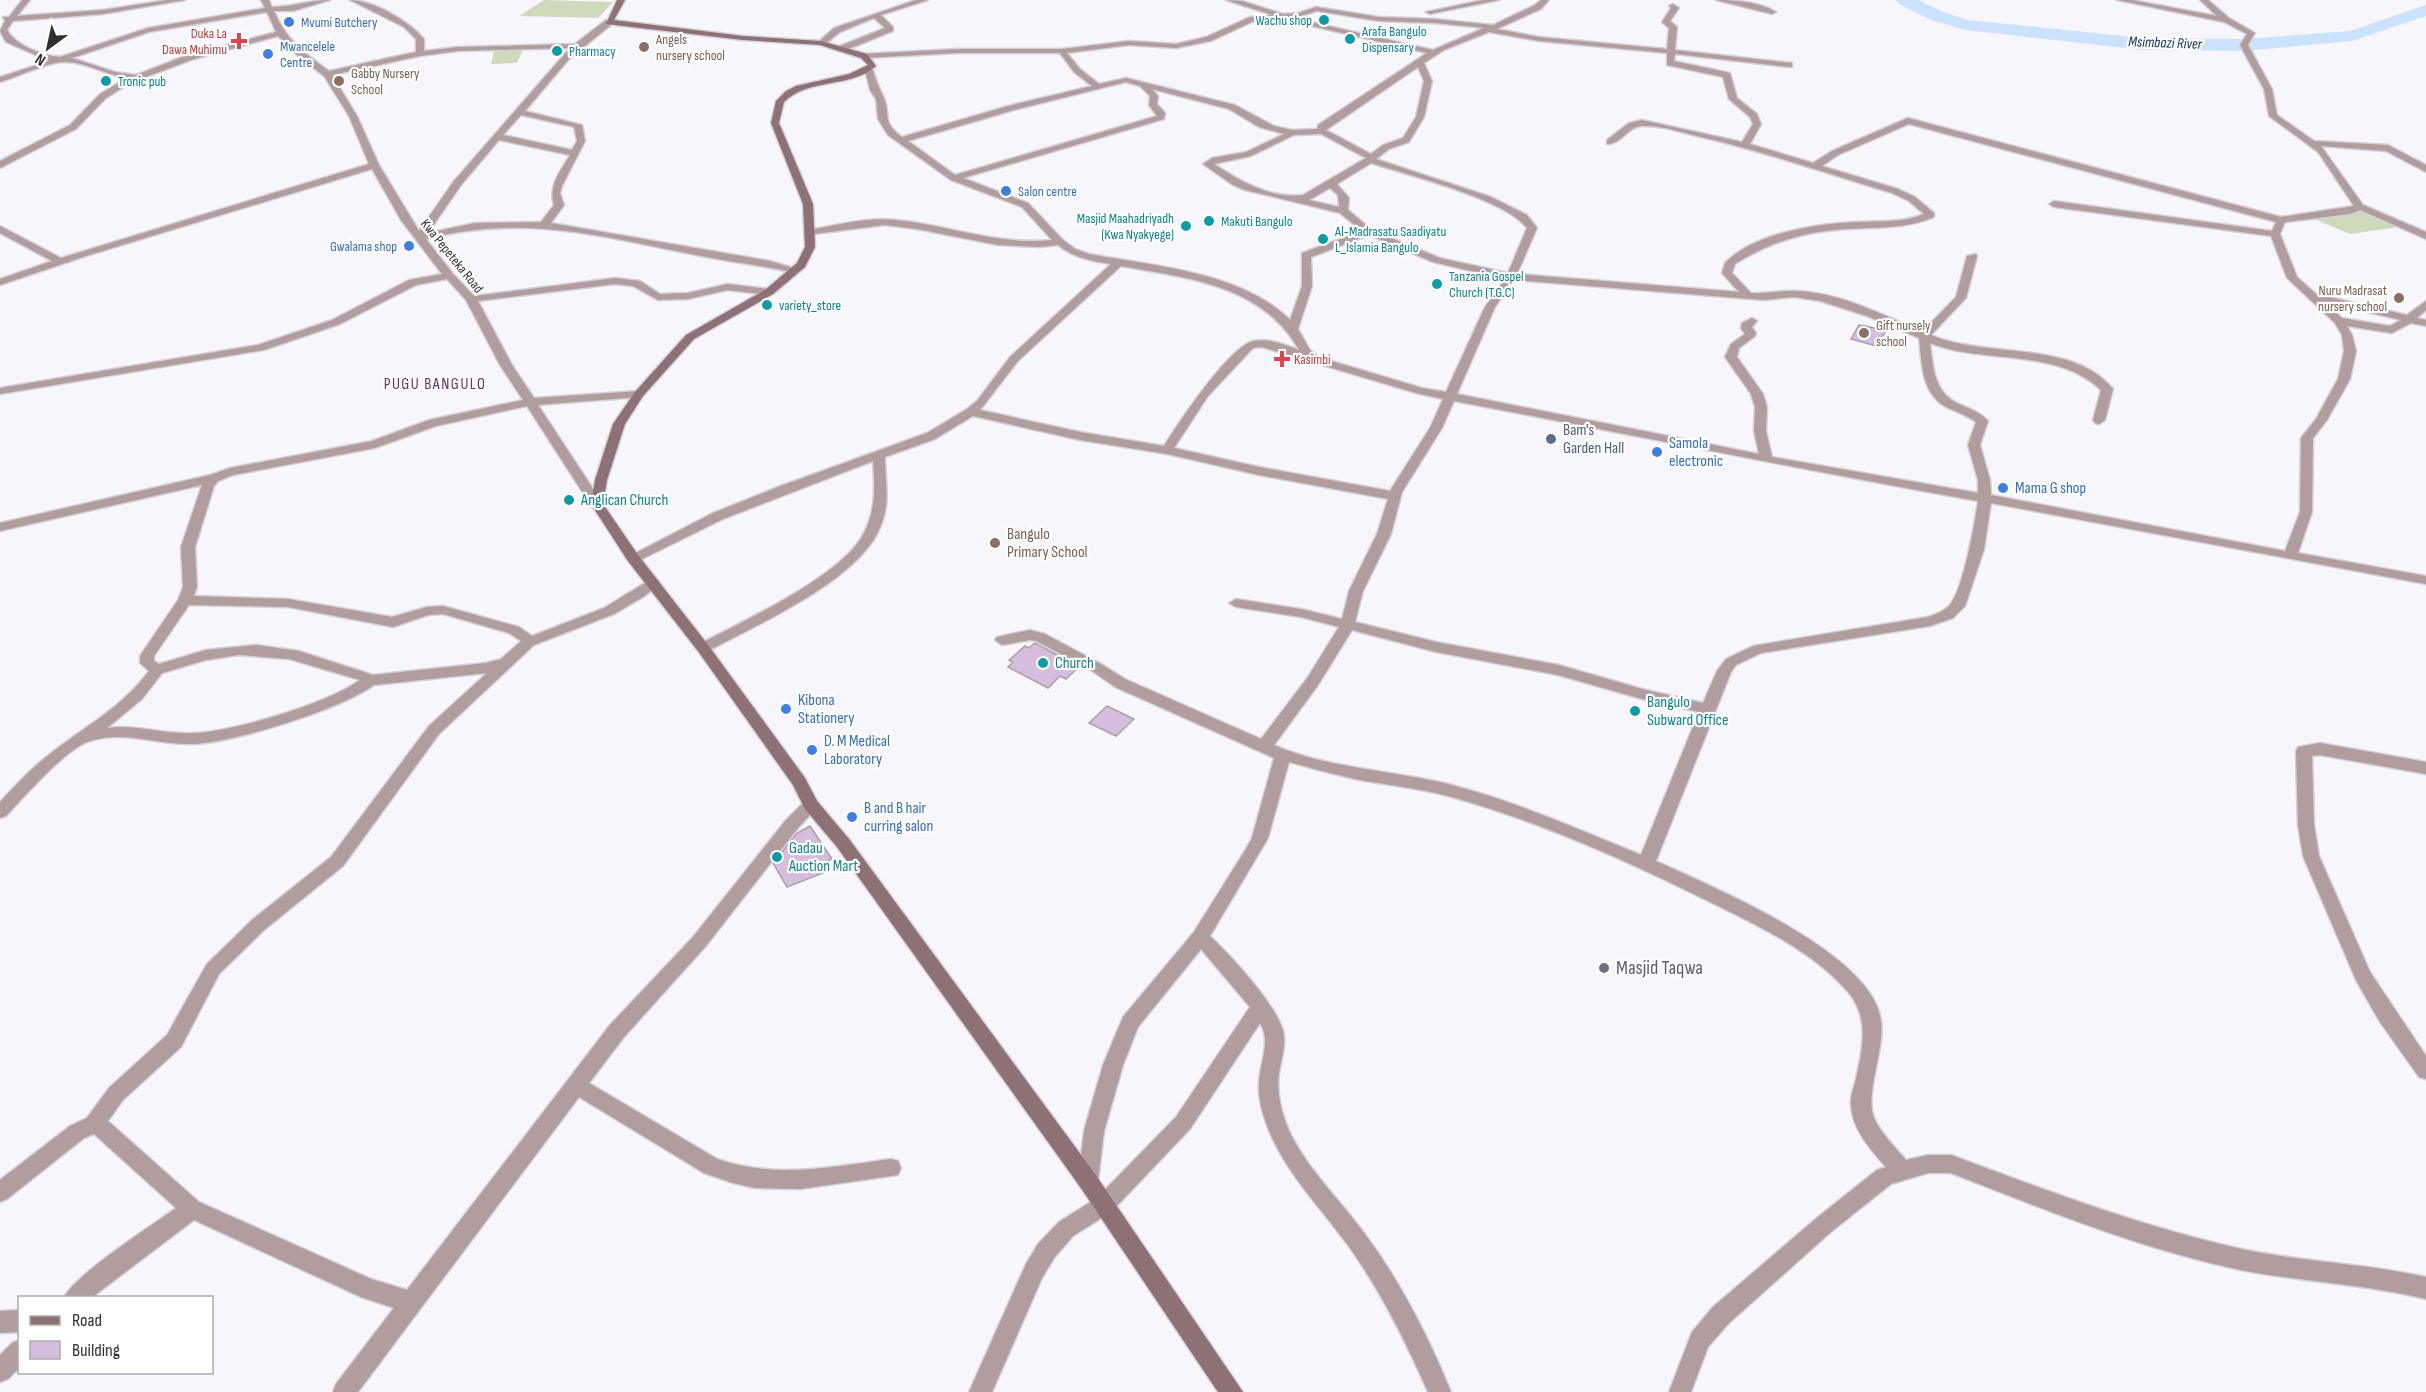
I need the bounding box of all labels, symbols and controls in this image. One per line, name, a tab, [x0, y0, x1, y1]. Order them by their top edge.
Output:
place label: Wachu shop	[1256, 12, 1312, 29]
marker: Wachu shop	[1317, 13, 1331, 27]
place label: Mvumi Butchery	[301, 14, 378, 31]
marker: Mvumi Butchery	[282, 15, 296, 29]
north arrow	[18, 18, 78, 78]
place label: Arafa Bangulo Dispensary	[1361, 23, 1427, 56]
place label: Duka La Dawa Muhimu	[162, 25, 227, 58]
place label: Angels nursery school	[655, 31, 725, 64]
marker: Arafa Bangulo Dispensary	[1343, 32, 1357, 46]
water label: Msimbazi River	[2128, 32, 2203, 54]
marker: Duka La Dawa Muhimu	[232, 34, 246, 48]
place label: Mwancelele Centre	[280, 38, 335, 71]
marker: Angels nursery school	[637, 40, 651, 54]
place label: Pharmacy	[569, 43, 616, 60]
marker: Pharmacy	[550, 44, 564, 58]
marker: Mwancelele Centre	[261, 47, 275, 61]
text: N	[32, 49, 49, 70]
place label: Gabby Nursery School	[351, 65, 420, 98]
place label: Tronic pub	[118, 73, 166, 90]
marker: Tronic pub	[99, 74, 113, 88]
marker: Gabby Nursery School	[332, 74, 346, 88]
place label: Salon centre	[1018, 183, 1077, 200]
marker: Salon centre	[999, 184, 1013, 198]
place label: Masjid Maahadriyadh (Kwa Nyakyege)	[1077, 210, 1174, 243]
place label: Makuti Bangulo	[1221, 213, 1293, 230]
marker: Makuti Bangulo	[1202, 214, 1216, 228]
street label: Kwa Pepeteka Road	[417, 216, 487, 297]
marker: Masjid Maahadriyadh (Kwa Nyakyege)	[1179, 219, 1193, 233]
place label: Al-Madrasatu Saadiyatu L_Islamia Bangulo	[1334, 223, 1446, 256]
marker: Al-Madrasatu Saadiyatu L_Islamia Bangulo	[1316, 232, 1330, 246]
place label: Gwalama shop	[330, 238, 397, 255]
marker: Gwalama shop	[402, 239, 416, 253]
place label: Tanzania Gospel Church (T.G.C)	[1449, 268, 1524, 301]
marker: Tanzania Gospel Church (T.G.C)	[1430, 277, 1444, 291]
place label: Nuru Madrasat nursery school	[2318, 282, 2387, 315]
marker: Nuru Madrasat nursery school	[2392, 291, 2406, 305]
place label: variety_store	[779, 297, 841, 314]
marker: variety_store	[760, 298, 774, 312]
place label: Gift nursely school	[1876, 317, 1931, 350]
marker: Gift nursely school	[1857, 326, 1871, 340]
place label: Kasimbi	[1294, 351, 1331, 368]
marker: Kasimbi	[1275, 352, 1289, 366]
district label: PUGU BANGULO	[384, 375, 486, 394]
place label: Bam's Garden Hall	[1563, 421, 1624, 458]
marker: Bam's Garden Hall	[1544, 432, 1558, 446]
place label: Samola electronic	[1669, 434, 1723, 471]
marker: Samola electronic	[1650, 445, 1664, 459]
place label: Mama G shop	[2015, 479, 2086, 498]
marker: Mama G shop	[1996, 481, 2010, 495]
place label: Anglican Church	[580, 491, 668, 510]
marker: Anglican Church	[562, 493, 576, 507]
place label: Bangulo Primary School	[1007, 525, 1088, 562]
marker: Bangulo Primary School	[988, 536, 1002, 550]
place label: Church	[1055, 654, 1094, 673]
marker: Church	[1036, 656, 1050, 670]
place label: Kibona Stationery	[798, 691, 854, 728]
place label: Bangulo Subward Office	[1647, 693, 1728, 730]
marker: Kibona Stationery	[779, 702, 793, 716]
marker: Bangulo Subward Office	[1628, 704, 1642, 718]
place label: D. M Medical Laboratory	[824, 732, 890, 769]
marker: D. M Medical Laboratory	[805, 743, 819, 757]
place label: B and B hair curring salon	[864, 799, 933, 836]
marker: B and B hair curring salon	[845, 810, 859, 824]
place label: Gadau Auction Mart	[788, 839, 858, 876]
marker: Gadau Auction Mart	[770, 850, 784, 864]
place label: Masjid Taqwa	[1616, 956, 1703, 980]
marker: Masjid Taqwa	[1597, 961, 1611, 975]
legend	[18, 1296, 213, 1374]
text: Road	[72, 1310, 102, 1331]
text: Building	[72, 1340, 120, 1361]

